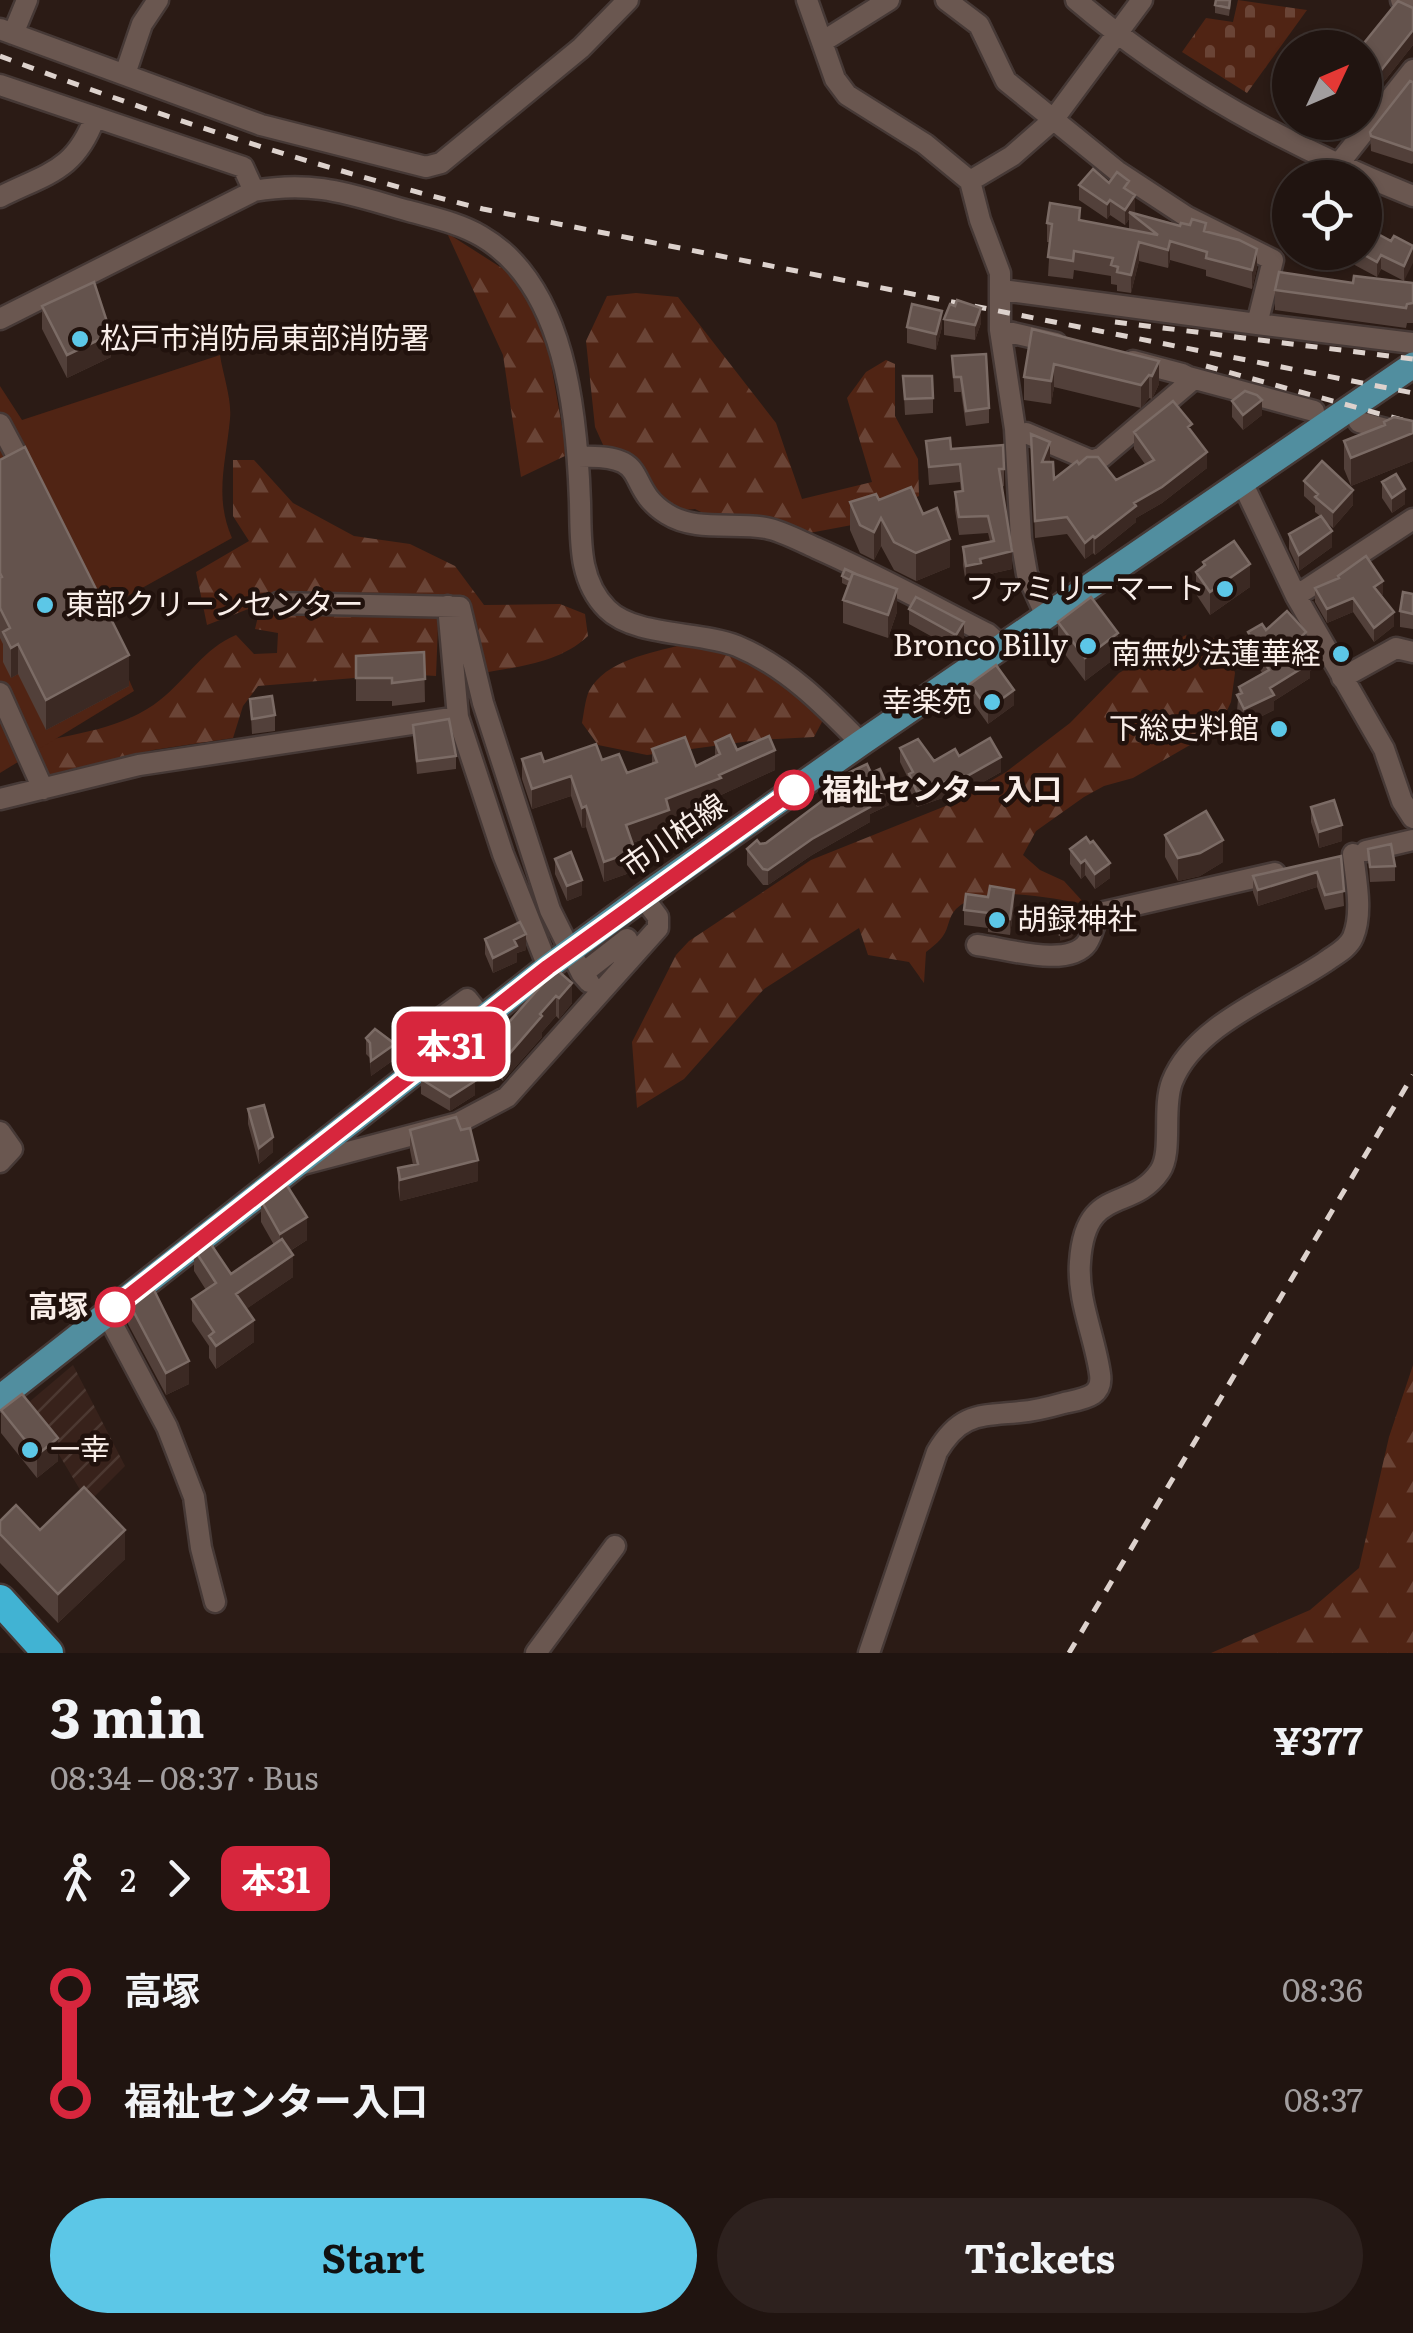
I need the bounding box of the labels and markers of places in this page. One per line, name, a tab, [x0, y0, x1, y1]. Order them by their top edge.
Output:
place label: 松戸市消防局東部消防署	[100, 314, 430, 358]
marker: 松戸市消防局東部消防署	[69, 328, 91, 350]
place label: ファミリーマート	[965, 564, 1205, 608]
marker: ファミリーマート	[1214, 578, 1236, 600]
place label: 東部クリーンセンター	[65, 580, 364, 624]
marker: 東部クリーンセンター	[34, 594, 56, 616]
place label: Bronco Billy	[893, 621, 1069, 665]
place label: 南無妙法蓮華経	[1111, 629, 1321, 673]
marker: Bronco Billy	[1077, 635, 1099, 657]
marker: 南無妙法蓮華経	[1330, 643, 1352, 665]
place label: 幸楽苑	[882, 677, 972, 721]
marker: 幸楽苑	[981, 691, 1003, 713]
place label: 下総史料館	[1109, 704, 1259, 748]
marker: 下総史料館	[1268, 718, 1290, 740]
place label: 福祉センター入口	[822, 765, 1062, 809]
marker: 福祉センター入口	[775, 771, 813, 809]
place label: 胡録神社	[1017, 895, 1137, 939]
marker: 胡録神社	[986, 909, 1008, 931]
place label: 高塚	[28, 1282, 88, 1326]
marker: 高塚	[96, 1288, 134, 1326]
place label: 一幸	[50, 1425, 110, 1469]
marker: 一幸	[19, 1439, 41, 1461]

